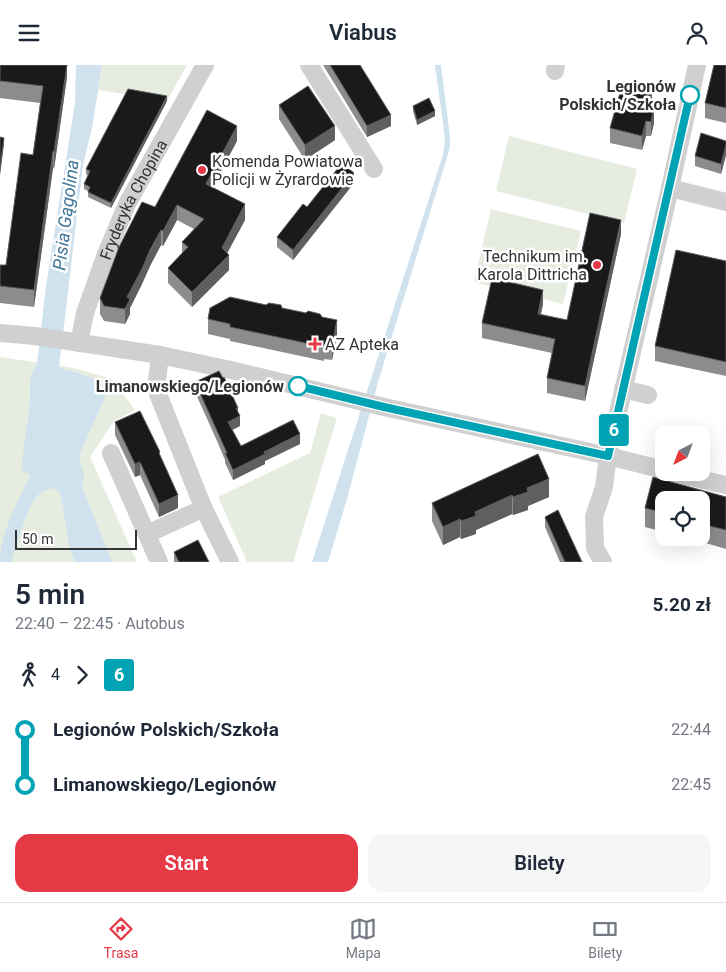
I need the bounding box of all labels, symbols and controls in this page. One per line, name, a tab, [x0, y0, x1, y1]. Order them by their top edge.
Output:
icon: menu	[15, 19, 43, 47]
icon: person	[683, 19, 711, 47]
text: Viabus	[329, 20, 397, 45]
place label: Legionów Polskich/Szkoła	[559, 77, 676, 114]
marker: Legionów Polskich/Szkoła	[680, 85, 700, 105]
street label: Fryderyka Chopina	[96, 136, 171, 262]
place label: Komenda Powiatowa Policji w Żyrardowie	[212, 152, 363, 189]
water label: Pisia Gągolina	[48, 158, 83, 271]
marker: Komenda Powiatowa Policji w Żyrardowie	[196, 164, 208, 176]
place label: Technikum im. Karola Dittricha	[477, 247, 587, 284]
marker: Technikum im. Karola Dittricha	[591, 259, 603, 271]
place label: AZ Apteka	[325, 335, 399, 354]
marker: AZ Apteka	[309, 338, 321, 350]
marker: Limanowskiego/Legionów	[288, 376, 308, 396]
place label: Limanowskiego/Legionów	[96, 377, 284, 396]
line badge: 6	[598, 414, 630, 446]
text: 6	[609, 419, 619, 440]
north arrow	[655, 426, 710, 481]
map controls	[655, 426, 710, 546]
button: locate	[655, 491, 710, 546]
scale bar	[15, 527, 138, 550]
text: 50 m	[22, 531, 54, 547]
text: 5 min	[15, 578, 85, 611]
text: 5.20 zł	[653, 593, 711, 616]
text: 22:40 – 22:45 · Autobus	[15, 614, 185, 633]
icon: walk	[15, 661, 43, 689]
icon: forward	[68, 661, 96, 689]
text: 6	[114, 664, 124, 685]
text: 4	[51, 665, 60, 684]
text: Legionów Polskich/Szkoła	[53, 718, 279, 741]
text: 22:44	[671, 720, 711, 739]
text: Limanowskiego/Legionów	[53, 773, 277, 796]
text: 22:45	[671, 775, 711, 794]
button: Start	[15, 834, 358, 892]
button: Bilety	[368, 834, 711, 892]
tab: Trasa	[104, 915, 138, 961]
tab: Mapa	[346, 915, 381, 961]
tab: Bilety	[588, 915, 622, 961]

